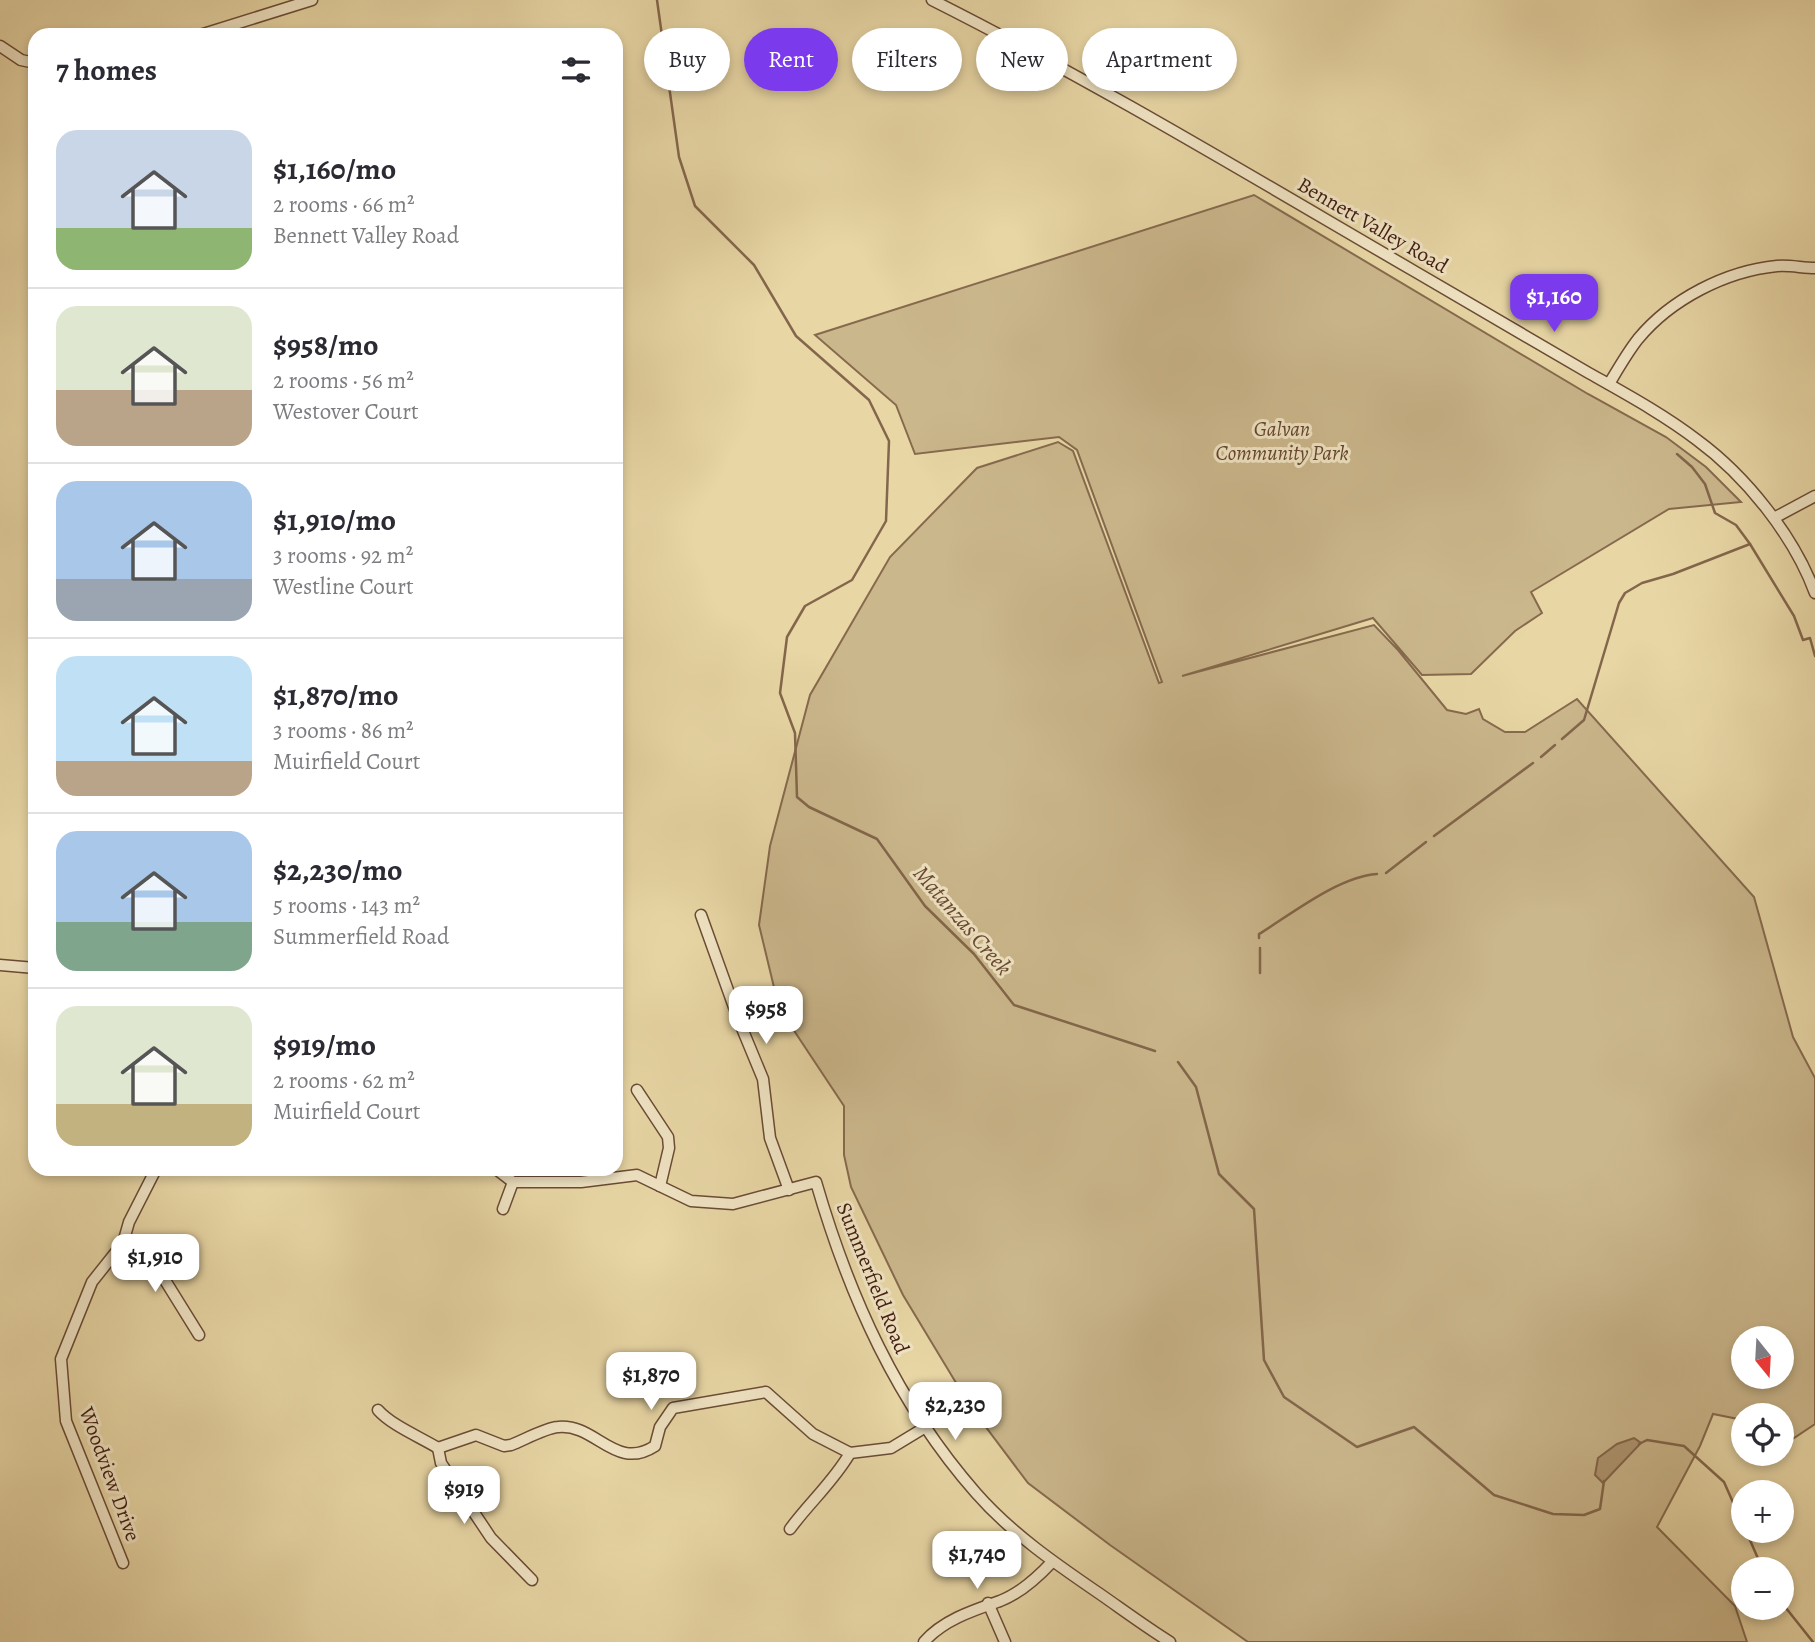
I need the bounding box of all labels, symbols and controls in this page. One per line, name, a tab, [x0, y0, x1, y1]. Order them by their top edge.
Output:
chip: Buy	[644, 28, 730, 91]
chip: Rent	[744, 28, 838, 91]
chip: Filters	[852, 28, 962, 91]
chip: New	[976, 28, 1068, 91]
chip: Apartment	[1082, 28, 1237, 91]
text: 7 homes	[56, 50, 157, 90]
icon: filters	[557, 51, 595, 89]
text: $1,160/mo	[273, 149, 396, 189]
icon: home	[112, 158, 196, 242]
street label: Bennett Valley Road	[1292, 170, 1454, 280]
text: 2 rooms · 66 m²	[273, 189, 415, 220]
text: Bennett Valley Road	[273, 220, 459, 251]
pin: $1,160	[1497, 274, 1611, 334]
text: $1,160	[1526, 281, 1582, 312]
text: $958/mo	[273, 325, 379, 365]
icon: home	[112, 334, 196, 418]
text: 2 rooms · 56 m²	[273, 365, 414, 396]
text: Westover Court	[273, 396, 419, 427]
park label: Galvan Community Park	[1215, 415, 1349, 467]
text: $1,910/mo	[273, 500, 396, 540]
icon: home	[112, 509, 196, 593]
text: 3 rooms · 92 m²	[273, 540, 413, 571]
text: Westline Court	[273, 571, 414, 602]
text: $1,870/mo	[273, 675, 399, 715]
icon: home	[112, 684, 196, 768]
text: 3 rooms · 86 m²	[273, 715, 414, 746]
text: Muirfield Court	[273, 746, 420, 777]
text: $2,230/mo	[273, 850, 403, 890]
icon: home	[112, 859, 196, 943]
water label: Matanzas Creek	[906, 859, 1019, 982]
text: 5 rooms · 143 m²	[273, 890, 420, 921]
text: Summerfield Road	[273, 921, 449, 952]
pin: $958	[725, 986, 807, 1046]
text: $958	[745, 993, 787, 1024]
text: $919/mo	[273, 1025, 376, 1065]
icon: home	[112, 1034, 196, 1118]
text: 2 rooms · 62 m²	[273, 1065, 415, 1096]
text: Muirfield Court	[273, 1096, 420, 1127]
street label: Summerfield Road	[830, 1198, 916, 1359]
pin: $1,910	[98, 1234, 212, 1294]
text: $1,910	[127, 1241, 183, 1272]
north arrow	[1731, 1326, 1794, 1390]
map controls	[1731, 1326, 1794, 1620]
pin: $1,870	[594, 1352, 708, 1412]
text: $1,870	[622, 1359, 680, 1390]
pin: $2,230	[898, 1382, 1012, 1442]
text: $2,230	[925, 1389, 985, 1420]
street label: Woodview Drive	[72, 1402, 147, 1545]
button: locate	[1731, 1403, 1794, 1466]
pin: $919	[423, 1466, 505, 1526]
text: $919	[444, 1473, 484, 1504]
button: +	[1731, 1480, 1794, 1543]
pin: $1,740	[920, 1532, 1034, 1591]
text: $1,740	[948, 1538, 1006, 1569]
button: −	[1731, 1557, 1794, 1620]

